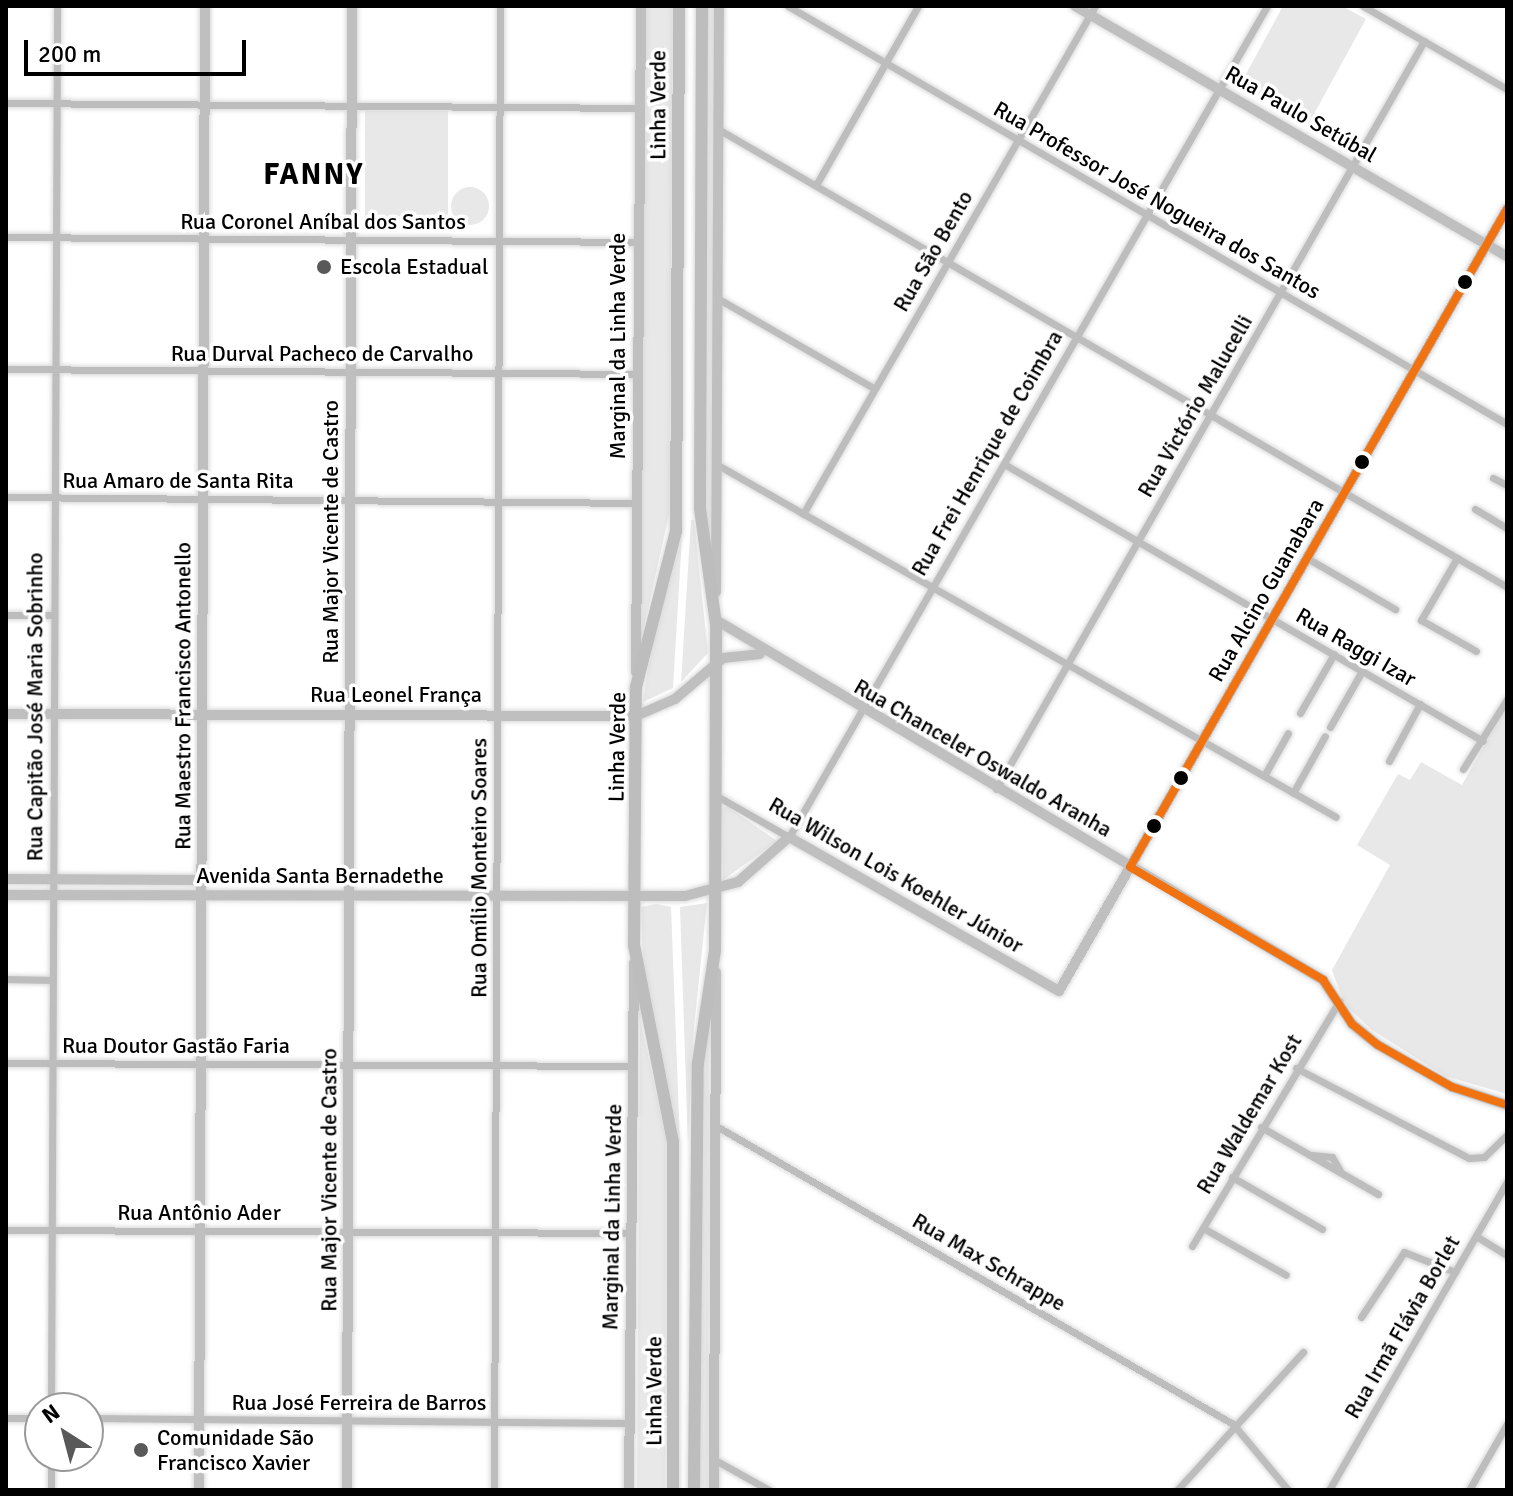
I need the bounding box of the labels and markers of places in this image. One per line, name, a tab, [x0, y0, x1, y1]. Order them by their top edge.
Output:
place label: Escola Estadual	[340, 254, 488, 280]
marker: Escola Estadual	[315, 258, 333, 276]
unlabelled marker	[1457, 274, 1473, 290]
unlabelled marker	[1354, 454, 1370, 470]
unlabelled marker	[1173, 770, 1189, 786]
unlabelled marker	[1146, 818, 1162, 834]
place label: Comunidade São Francisco Xavier	[157, 1424, 314, 1476]
marker: Comunidade São Francisco Xavier	[132, 1441, 150, 1459]

